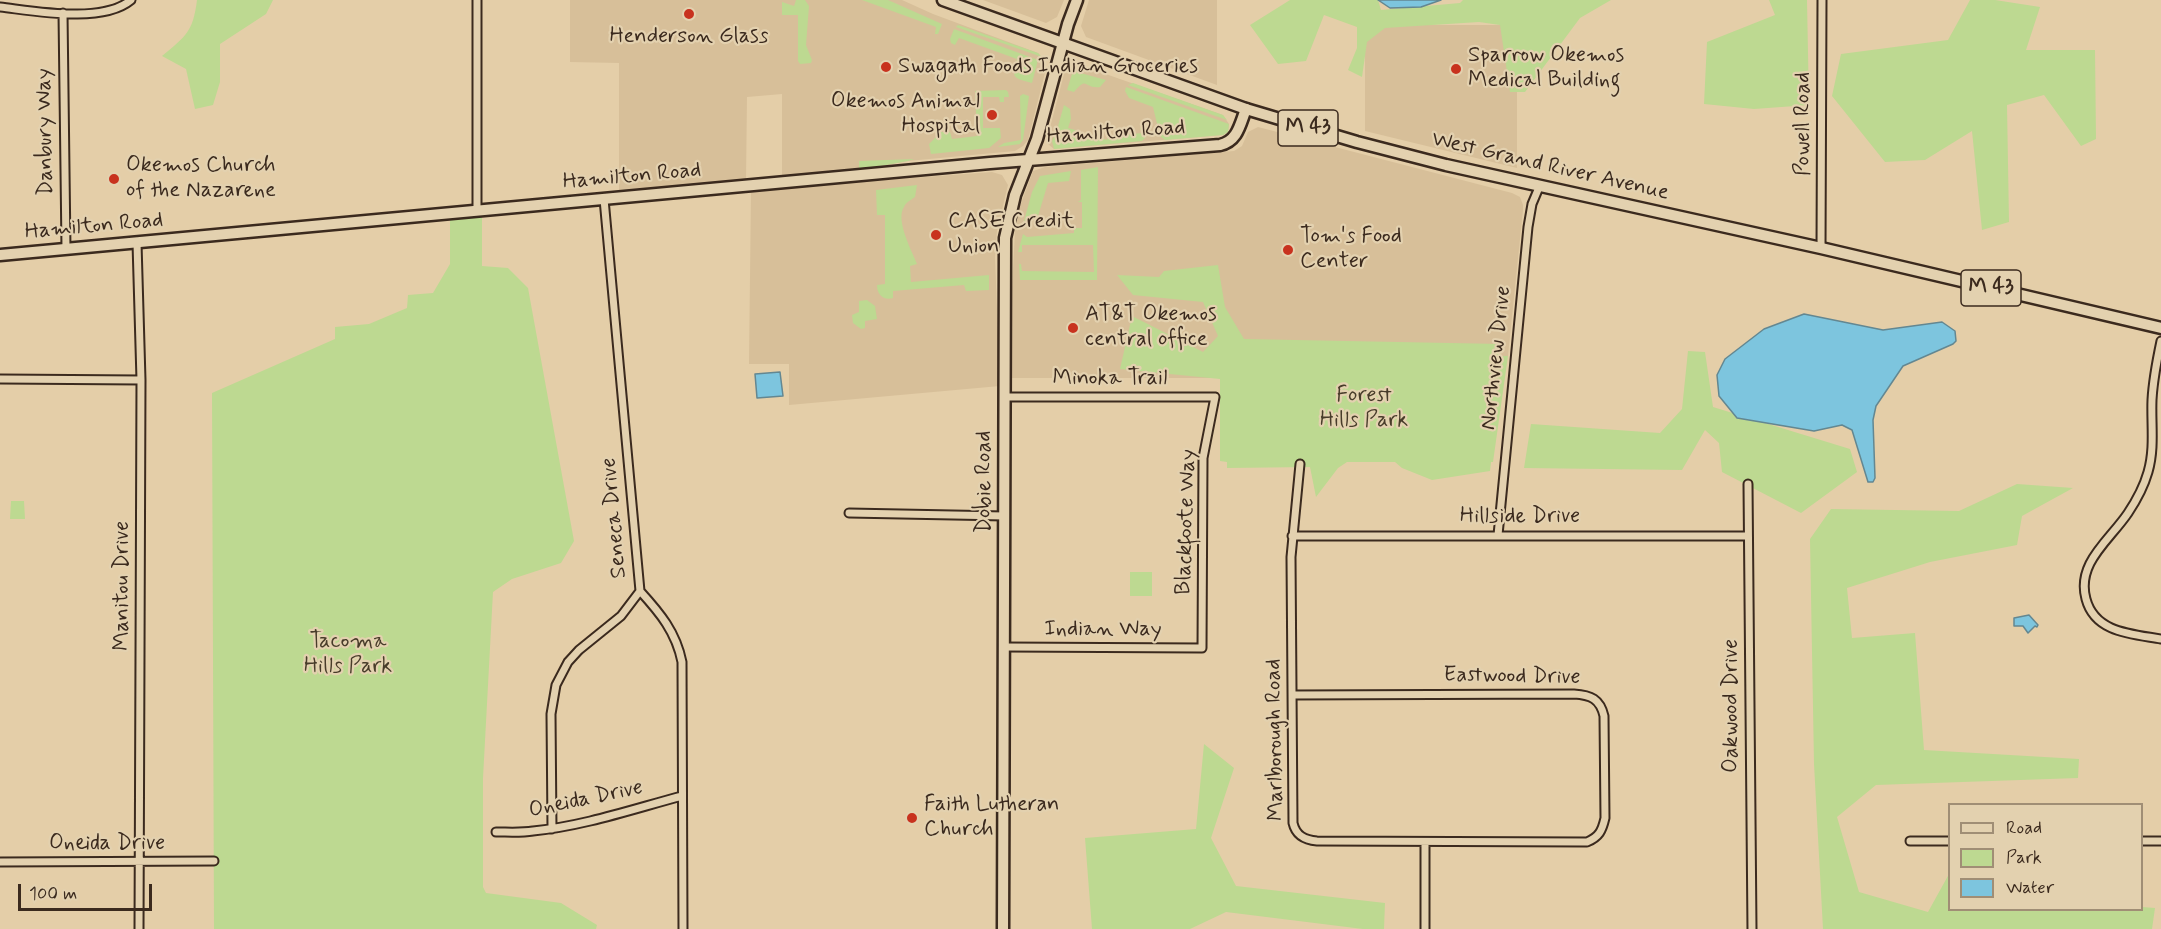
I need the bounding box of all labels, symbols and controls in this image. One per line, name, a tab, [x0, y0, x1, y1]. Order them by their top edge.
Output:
marker: Henderson Glass	[682, 7, 696, 21]
place label: Henderson Glass	[610, 24, 768, 50]
place label: Sparrow Okemos Medical Building	[1468, 43, 1624, 94]
place label: Swagath Foods Indian Groceries	[898, 54, 1198, 80]
marker: Swagath Foods Indian Groceries	[879, 60, 893, 74]
marker: Sparrow Okemos Medical Building	[1449, 62, 1463, 76]
street label: Danbury Way	[32, 68, 60, 196]
street label: Powell Road	[1791, 72, 1817, 176]
place label: Okemos Animal Hospital	[831, 89, 980, 140]
marker: Okemos Animal Hospital	[985, 108, 999, 122]
road number: M 43	[1278, 110, 1338, 146]
street label: Hamilton Road	[1046, 115, 1186, 151]
street label: West Grand River Avenue	[1429, 127, 1671, 207]
place label: Okemos Church of the Nazarene	[126, 153, 276, 204]
street label: Hamilton Road	[562, 158, 702, 196]
marker: Okemos Church of the Nazarene	[107, 172, 121, 186]
street label: Hamilton Road	[24, 208, 164, 246]
place label: CASE Credit Union	[948, 209, 1075, 260]
place label: Tom's Food Center	[1300, 224, 1402, 276]
marker: CASE Credit Union	[929, 228, 943, 242]
marker: Tom's Food Center	[1281, 243, 1295, 257]
road number: M 43	[1961, 270, 2021, 306]
street label: Northview Drive	[1476, 285, 1518, 431]
place label: AT&T Okemos central office	[1085, 302, 1217, 354]
marker: AT&T Okemos central office	[1066, 321, 1080, 335]
street label: Minoka Trail	[1053, 366, 1167, 392]
park label: Forest Hills Park	[1320, 383, 1408, 434]
street label: Dobie Road	[972, 431, 998, 533]
street label: Blackfoote Way	[1171, 449, 1203, 595]
street label: Seneca Drive	[597, 456, 633, 580]
street label: Hillside Drive	[1460, 504, 1580, 530]
street label: Manitou Drive	[110, 521, 136, 651]
street label: Indian Way	[1044, 617, 1162, 643]
park label: Tacoma Hills Park	[304, 629, 392, 680]
street label: Oakwood Drive	[1719, 639, 1745, 773]
street label: Marlborough Road	[1261, 659, 1291, 821]
street label: Eastwood Drive	[1443, 663, 1581, 691]
street label: Oneida Drive	[526, 775, 646, 825]
place label: Faith Lutheran Church	[924, 792, 1059, 843]
legend	[1948, 803, 2143, 911]
marker: Faith Lutheran Church	[905, 811, 919, 825]
text: Road	[2006, 816, 2042, 840]
street label: Oneida Drive	[49, 831, 165, 857]
text: Park	[2006, 846, 2042, 870]
scale bar	[21, 872, 154, 910]
text: Water	[2006, 876, 2054, 900]
text: 100 m	[29, 882, 77, 906]

